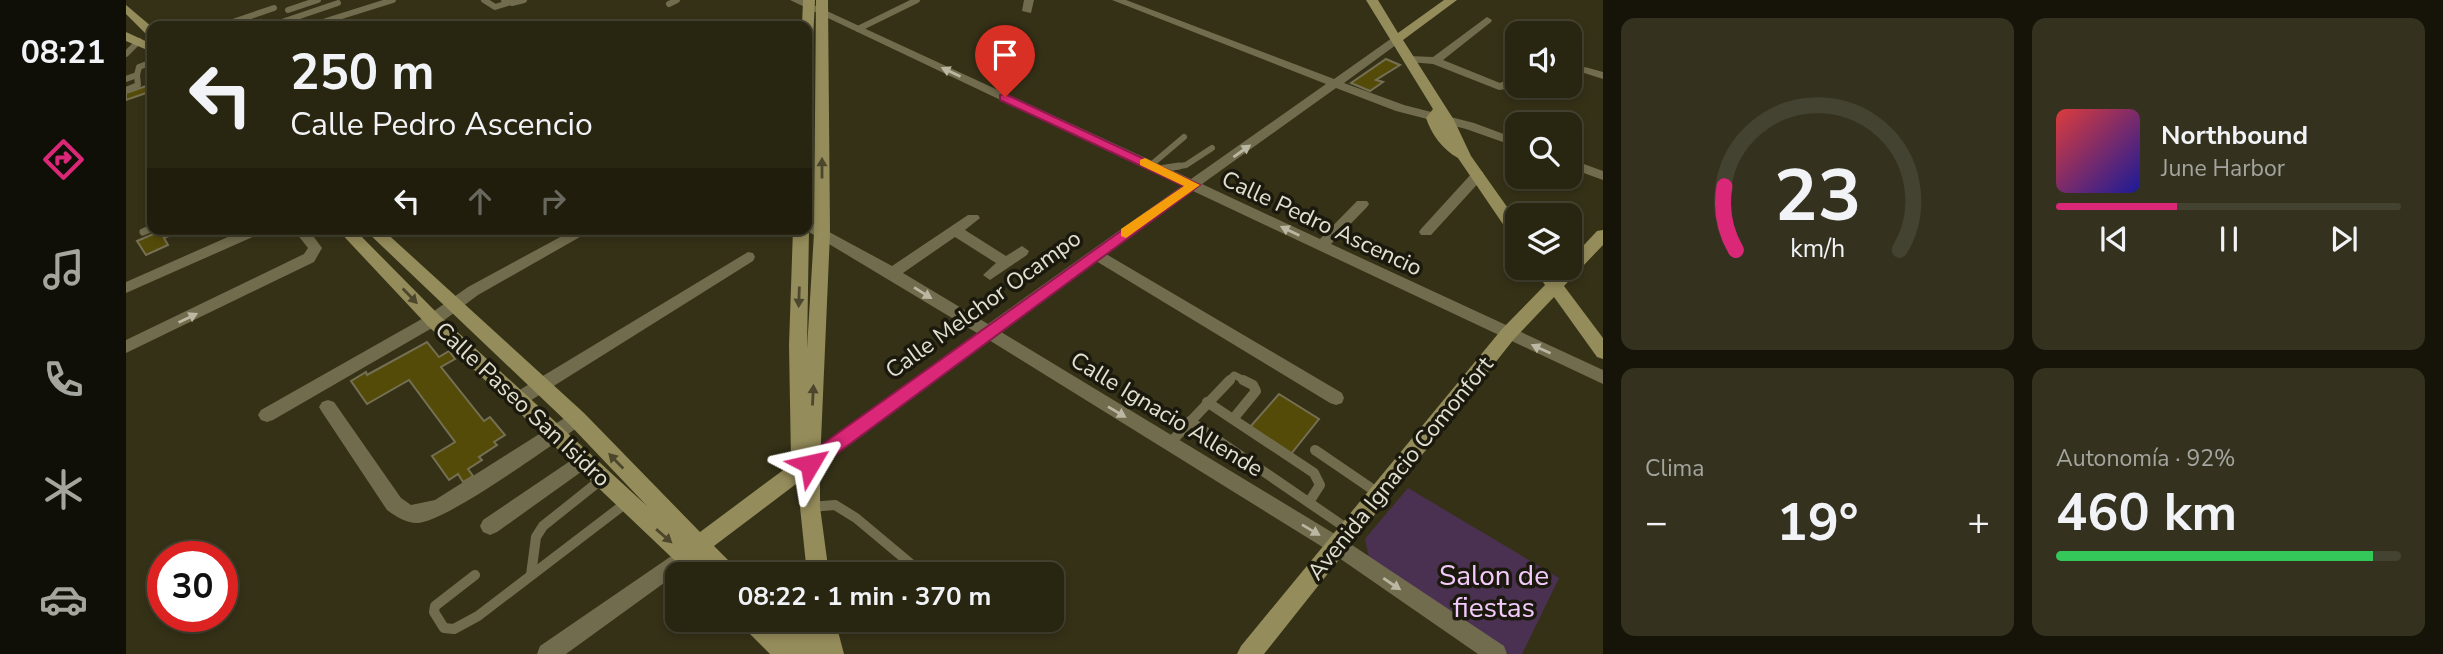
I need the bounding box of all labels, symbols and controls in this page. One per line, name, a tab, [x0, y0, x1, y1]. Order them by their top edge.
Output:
map controls	[1505, 21, 1582, 280]
button: sound	[1505, 21, 1582, 98]
pin	[975, 25, 1035, 97]
text: 08:21	[21, 31, 105, 74]
icon: arrive	[986, 36, 1024, 74]
text: 250 m	[290, 39, 434, 106]
icon: left	[175, 49, 266, 140]
one-way arrow	[941, 67, 962, 78]
text: Calle Pedro Ascencio	[290, 103, 593, 146]
button: search	[1505, 112, 1582, 189]
text: Northbound	[2161, 118, 2308, 153]
icon: directions	[39, 135, 88, 184]
one-way arrow	[1233, 144, 1251, 158]
text: 23	[1774, 146, 1861, 246]
text: June Harbor	[2161, 153, 2285, 184]
one-way arrow	[816, 157, 828, 179]
street label: Calle Pedro Ascencio	[1217, 163, 1427, 283]
icon: left	[388, 182, 426, 220]
icon: ahead	[461, 182, 499, 220]
icon: right	[534, 182, 572, 220]
button: layers	[1505, 203, 1582, 280]
icon: previous	[2095, 220, 2133, 258]
icon: pause	[2210, 220, 2248, 258]
icon: next	[2325, 220, 2363, 258]
street label: Calle Melchor Ocampo	[879, 223, 1087, 386]
one-way arrow	[1280, 226, 1300, 237]
text: km/h	[1790, 232, 1845, 266]
icon: music	[39, 245, 88, 294]
one-way arrow	[913, 286, 933, 299]
one-way arrow	[401, 287, 417, 304]
one-way arrow	[794, 287, 805, 309]
one-way arrow	[178, 312, 198, 323]
street label: Calle Paseo San Isidro	[428, 315, 617, 494]
one-way arrow	[1531, 343, 1551, 355]
street label: Calle Ignacio Allende	[1065, 345, 1269, 484]
street label: Avenida Ignacio Comonfort	[1300, 349, 1501, 587]
icon: phone	[39, 355, 88, 404]
one-way arrow	[808, 384, 819, 406]
one-way arrow	[1107, 406, 1126, 419]
position arrow	[773, 427, 847, 501]
text: Autonomía · 92%	[2056, 443, 2236, 474]
one-way arrow	[608, 452, 624, 469]
text: Clima	[1645, 453, 1705, 484]
icon: climate	[39, 465, 88, 514]
text: 460 km	[2056, 477, 2237, 548]
text: 19°	[1776, 487, 1859, 558]
text: −	[1645, 497, 1668, 548]
text: +	[1967, 497, 1990, 548]
one-way arrow	[1301, 524, 1321, 537]
one-way arrow	[655, 528, 673, 544]
speed limit sign: 30	[147, 541, 238, 632]
park label: Salon de fiestas	[1439, 557, 1549, 627]
icon: car	[39, 575, 88, 624]
one-way arrow	[1383, 577, 1402, 590]
text: 08:22 · 1 min · 370 m	[738, 579, 991, 614]

